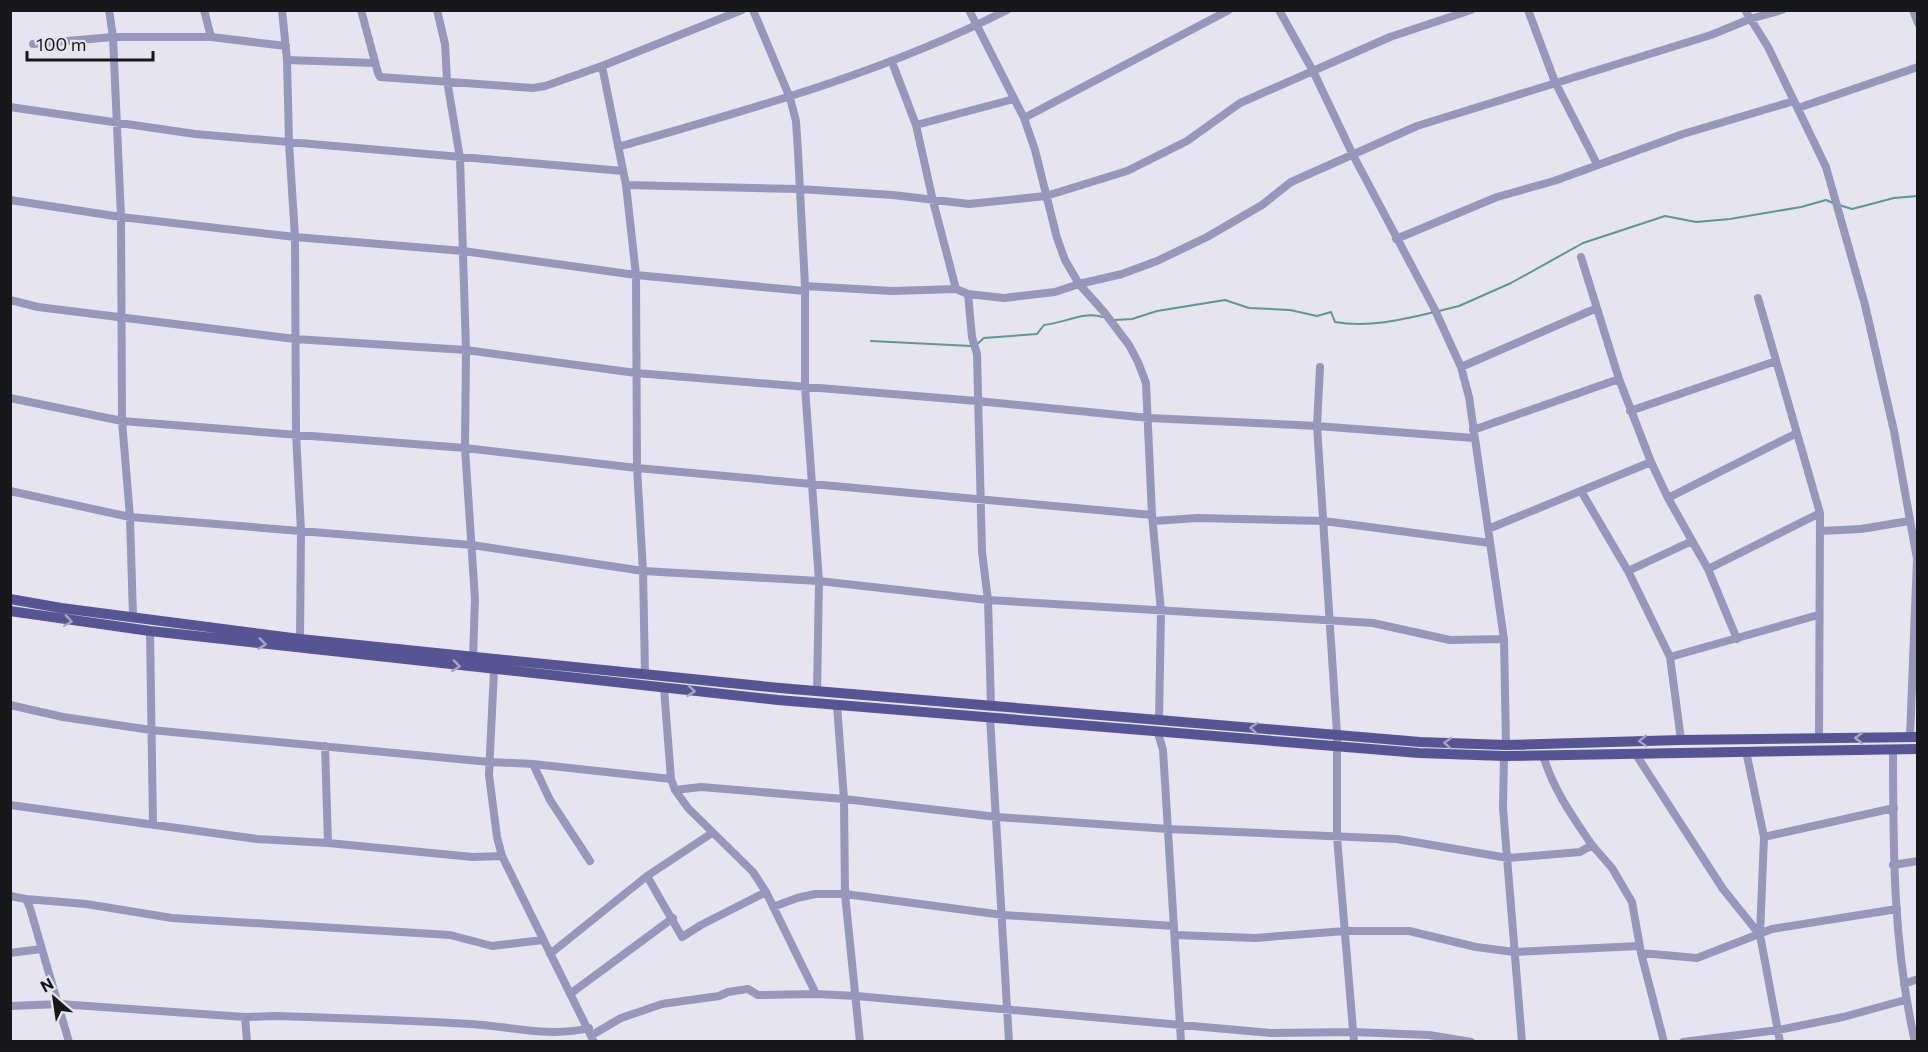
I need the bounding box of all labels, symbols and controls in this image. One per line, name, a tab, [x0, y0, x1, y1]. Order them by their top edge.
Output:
scale bar	[27, 24, 153, 62]
text: 100 m	[36, 33, 86, 55]
one-way arrow	[64, 614, 73, 626]
one-way arrow	[257, 637, 266, 650]
one-way arrow	[451, 659, 460, 672]
one-way arrow	[687, 684, 696, 697]
one-way arrow	[1249, 721, 1258, 734]
one-way arrow	[1855, 731, 1864, 744]
one-way arrow	[1639, 734, 1648, 747]
one-way arrow	[1444, 736, 1453, 749]
north arrow	[24, 968, 84, 1028]
text: N	[37, 973, 56, 996]

